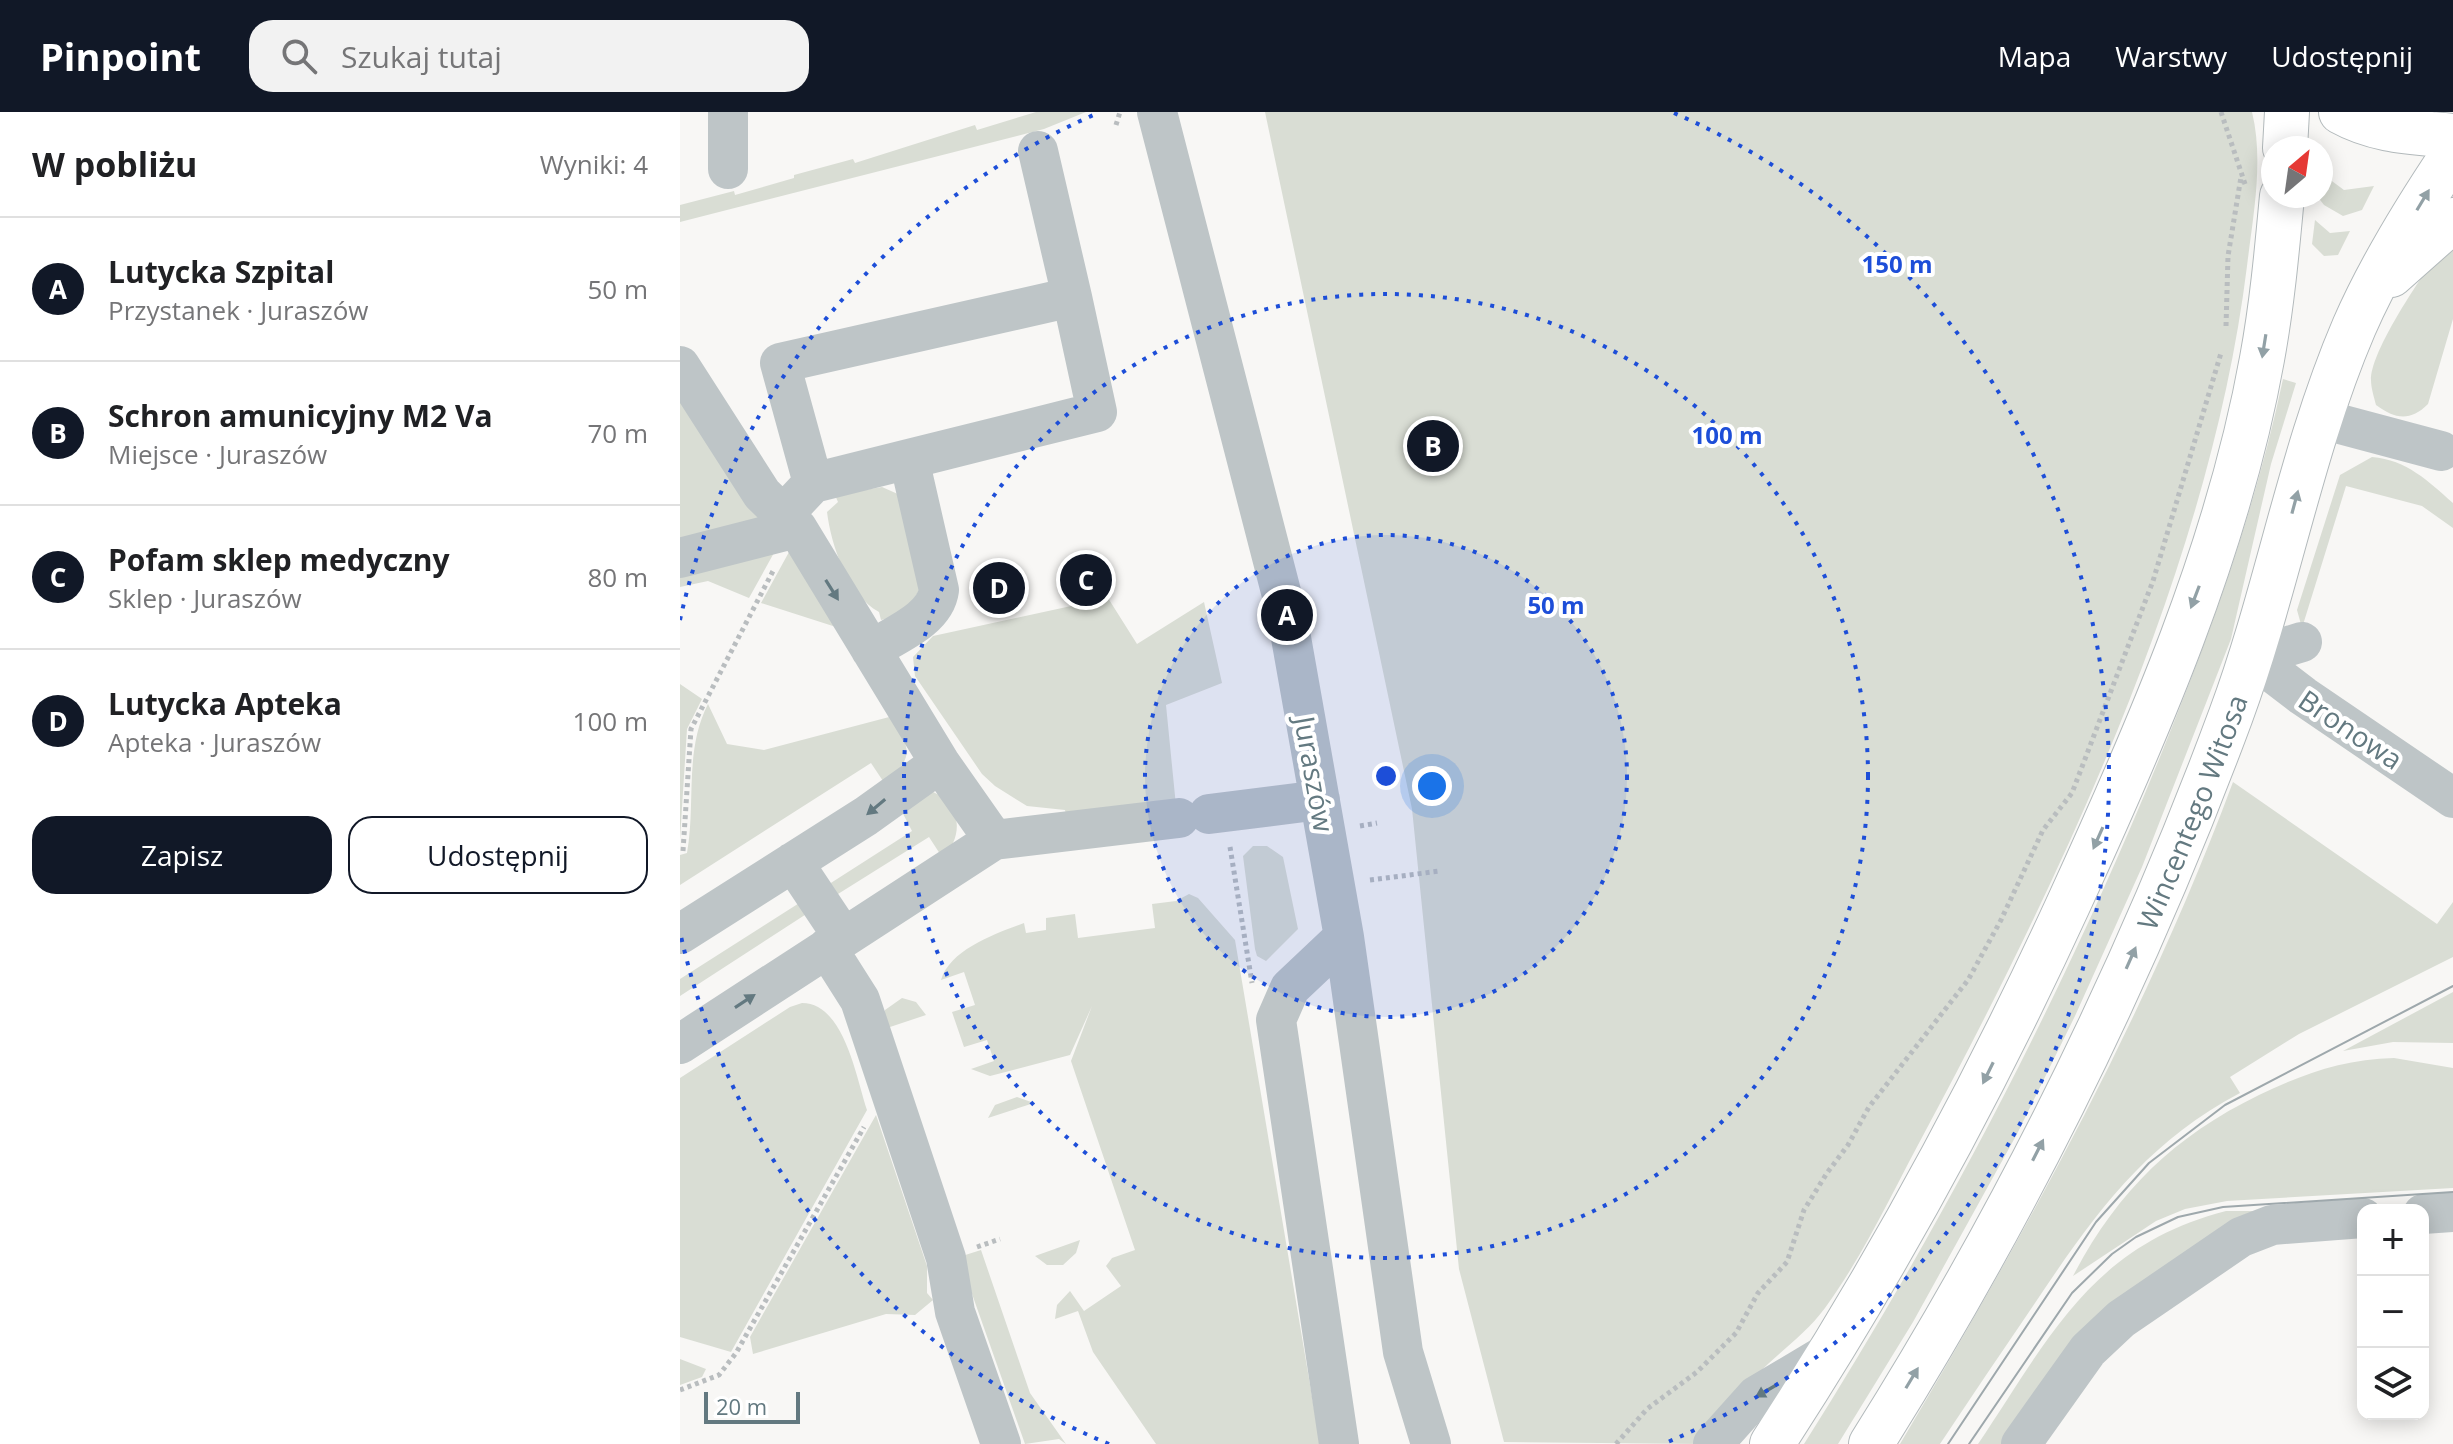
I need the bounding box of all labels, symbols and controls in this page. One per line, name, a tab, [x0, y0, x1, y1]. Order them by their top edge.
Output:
search box	[249, 20, 809, 92]
text: Pinpoint	[40, 30, 201, 82]
icon: search	[277, 34, 321, 78]
text: Szukaj tutaj	[341, 36, 502, 77]
text: Mapa	[1998, 37, 2071, 75]
text: Warstwy	[2115, 37, 2227, 75]
text: Udostępnij	[2271, 37, 2413, 75]
north arrow	[2261, 136, 2333, 208]
text: W pobliżu	[32, 141, 197, 187]
text: Wyniki: 4	[540, 146, 648, 182]
one-way arrow	[2416, 189, 2430, 211]
text: 150 m	[1862, 247, 1932, 280]
text: Lutycka Szpital	[108, 251, 334, 292]
text: A	[49, 271, 67, 307]
text: 50 m	[587, 271, 648, 307]
text: Przystanek · Juraszów	[108, 292, 369, 328]
one-way arrow	[2257, 334, 2270, 359]
text: Schron amunicyjny M2 Va	[108, 395, 493, 436]
text: B	[49, 415, 67, 451]
text: 70 m	[587, 415, 648, 451]
pin: B	[1407, 416, 1459, 476]
text: 100 m	[1692, 418, 1762, 451]
text: Miejsce · Juraszów	[108, 436, 327, 472]
one-way arrow	[2289, 490, 2301, 515]
text: Pofam sklep medyczny	[108, 539, 450, 580]
pin: C	[1060, 550, 1112, 610]
pin: D	[973, 558, 1025, 618]
text: C	[50, 559, 66, 595]
text: 80 m	[587, 559, 648, 595]
one-way arrow	[825, 579, 839, 601]
text: Sklep · Juraszów	[108, 580, 302, 616]
pin: A	[1261, 585, 1313, 645]
one-way arrow	[2188, 585, 2201, 609]
text: 50 m	[1527, 588, 1585, 621]
street label: Bronowa	[2292, 680, 2410, 778]
text: Lutycka Apteka	[108, 683, 342, 724]
street label: Wincentego Witosa	[2128, 689, 2256, 935]
text: D	[48, 703, 68, 739]
text: 100 m	[573, 703, 648, 739]
street label: Juraszów	[1286, 710, 1344, 835]
text: Apteka · Juraszów	[108, 724, 321, 760]
centre of rings	[1372, 762, 1400, 790]
your location	[1412, 766, 1452, 806]
one-way arrow	[865, 799, 886, 816]
button: Zapisz	[32, 816, 332, 894]
button: Udostępnij	[348, 816, 648, 894]
one-way arrow	[2092, 826, 2105, 850]
one-way arrow	[2125, 946, 2138, 970]
one-way arrow	[735, 994, 756, 1009]
one-way arrow	[1981, 1062, 1994, 1085]
one-way arrow	[2031, 1139, 2045, 1162]
map controls	[2357, 1204, 2429, 1420]
button: +	[2357, 1204, 2429, 1276]
button: −	[2357, 1276, 2429, 1348]
button: layers	[2357, 1348, 2429, 1420]
one-way arrow	[1905, 1367, 1919, 1389]
one-way arrow	[1754, 1383, 1777, 1397]
scale bar	[704, 1388, 800, 1424]
text: 20 m	[716, 1391, 767, 1421]

